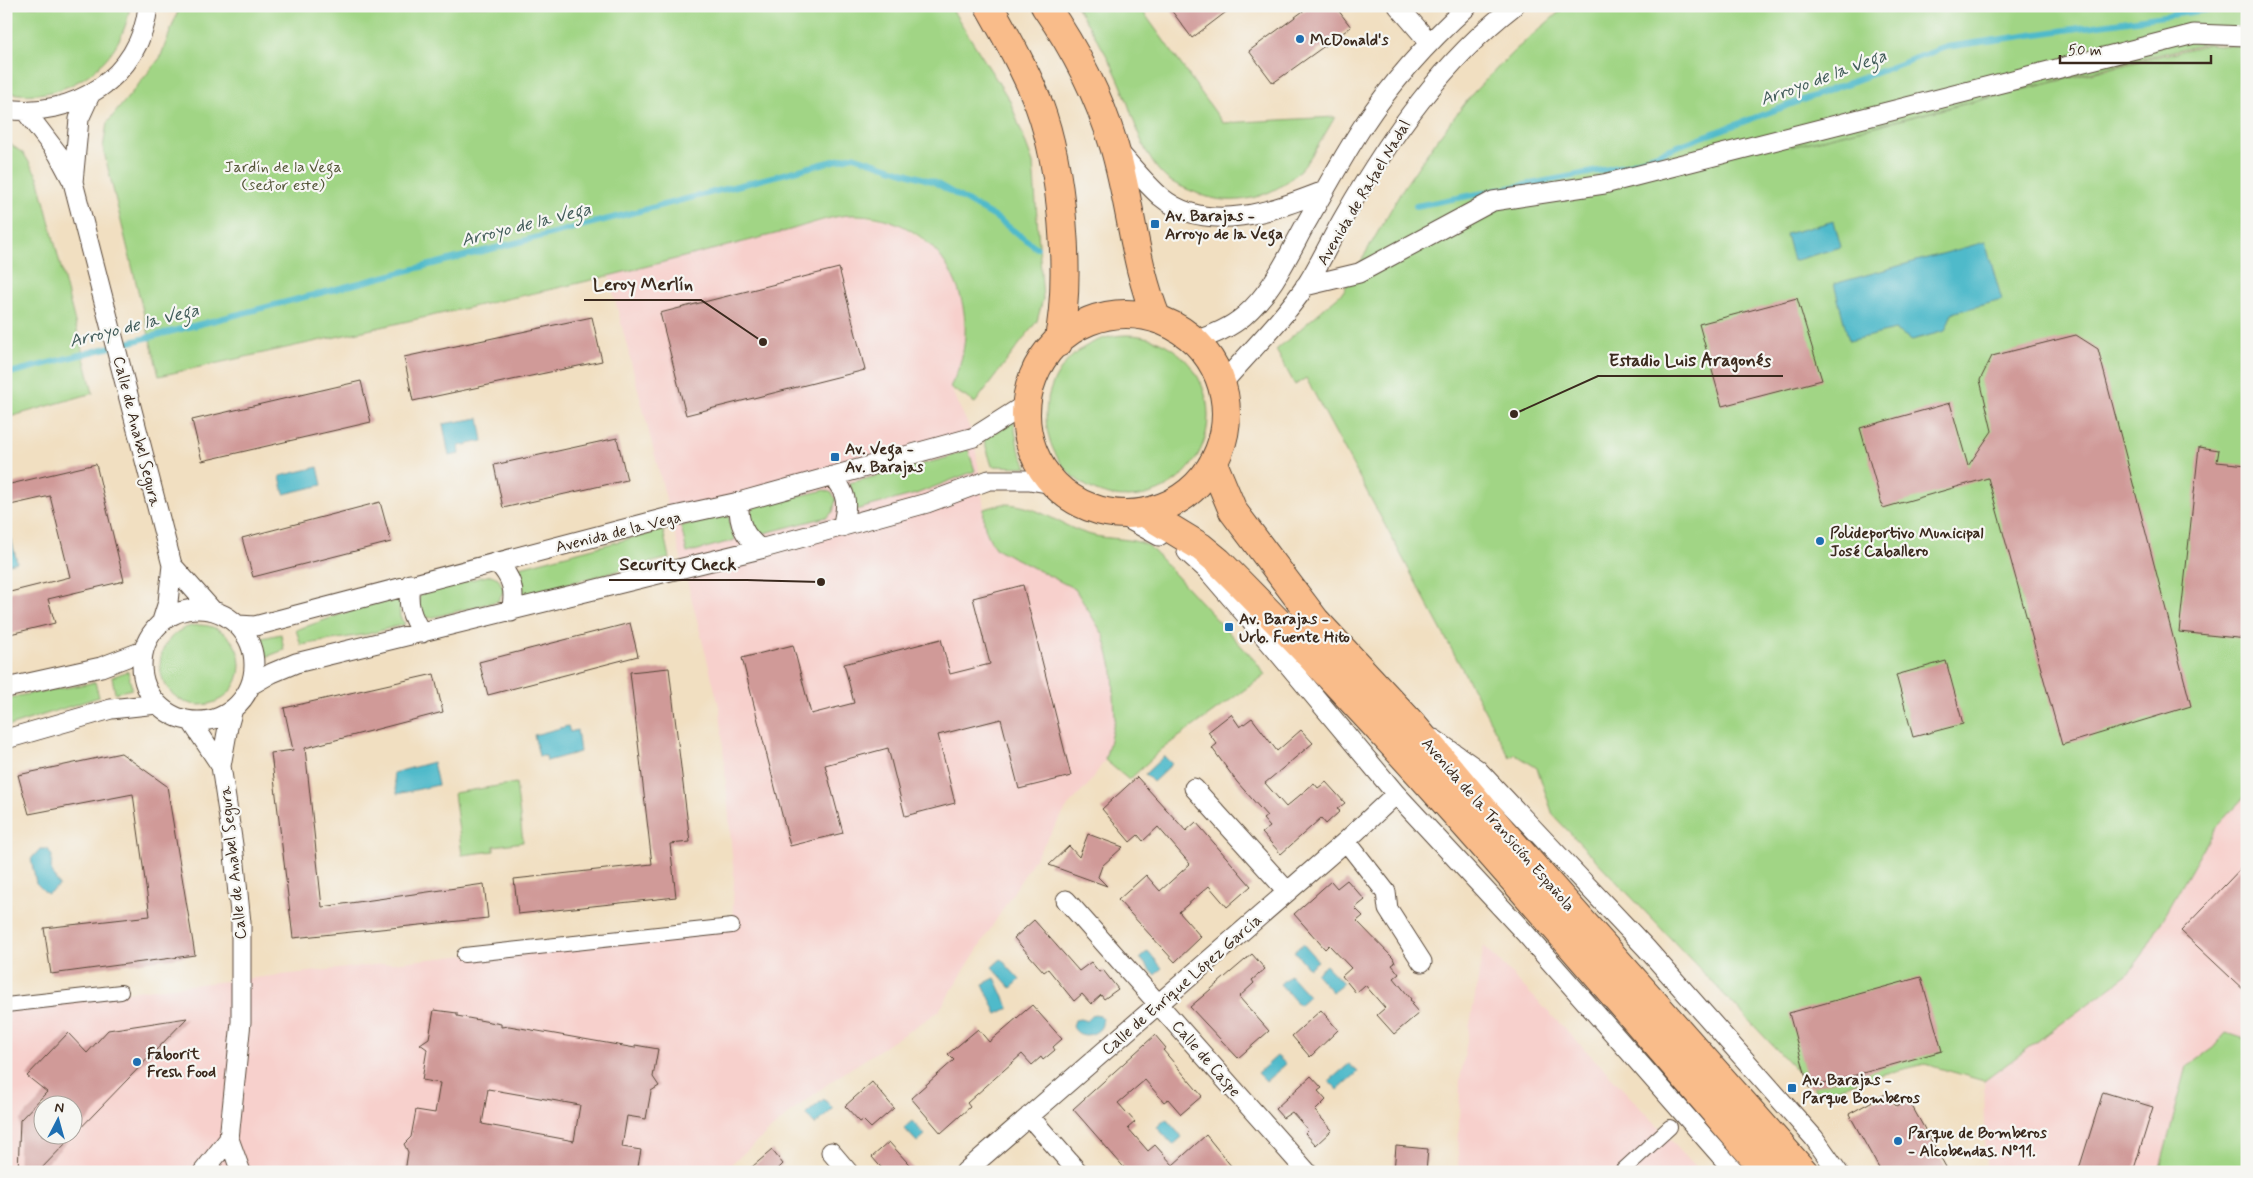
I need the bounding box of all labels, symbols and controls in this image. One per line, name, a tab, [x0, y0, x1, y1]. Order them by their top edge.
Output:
place label: McDonald's	[1310, 30, 1389, 51]
scale bar	[2060, 32, 2212, 64]
marker: McDonald's	[1294, 33, 1306, 45]
text: 50 m	[2068, 41, 2102, 61]
water label: Arroyo de la Vega	[1757, 44, 1891, 114]
street label: Avenida de Rafael Nadal	[1313, 116, 1416, 269]
park label: Jardín de la Vega (sector este)	[224, 157, 342, 196]
water label: Arroyo de la Vega	[459, 197, 594, 255]
place label: Av. Barajas - Arroyo de la Vega	[1165, 206, 1283, 247]
marker: Av. Barajas - Arroyo de la Vega	[1149, 218, 1161, 230]
callout: Leroy Merlín	[584, 267, 701, 300]
text: Leroy Merlín	[593, 273, 693, 297]
water label: Arroyo de la Vega	[67, 298, 202, 356]
callout: Estadio Luis Aragonés	[1598, 343, 1783, 376]
text: Estadio Luis Aragonés	[1609, 349, 1771, 373]
street label: Calle de Anabel Segura	[107, 354, 165, 509]
place label: Av. Vega - Av. Barajas	[845, 439, 924, 478]
marker: Av. Vega - Av. Barajas	[829, 451, 841, 463]
street label: Avenida de la Vega	[553, 507, 683, 558]
place label: Polideportivo Municipal José Caballero	[1830, 523, 1983, 562]
marker: Polideportivo Municipal José Caballero	[1814, 535, 1826, 547]
callout: Security Check	[609, 547, 747, 580]
text: Security Check	[620, 553, 736, 577]
place label: Av. Barajas - Urb. Fuente Hito	[1239, 609, 1350, 648]
marker: Av. Barajas - Urb. Fuente Hito	[1223, 621, 1235, 633]
street label: Avenida de la Transición Española	[1417, 734, 1579, 916]
street label: Calle de Anabel Segura	[215, 785, 253, 941]
street label: Calle de Enrique López García	[1098, 910, 1266, 1060]
street label: Calle de Caspe	[1167, 1016, 1245, 1102]
place label: Faborit Fresh Food	[147, 1044, 216, 1083]
marker: Faborit Fresh Food	[131, 1056, 143, 1068]
place label: Av. Barajas - Parque Bomberos	[1802, 1070, 1921, 1109]
marker: Av. Barajas - Parque Bomberos	[1786, 1082, 1798, 1094]
north arrow	[32, 1096, 82, 1146]
text: N	[54, 1099, 65, 1118]
place label: Parque de Bomberos - Alcobendas. Nº11.	[1908, 1123, 2048, 1162]
marker: Parque de Bomberos - Alcobendas. Nº11.	[1892, 1135, 1904, 1147]

